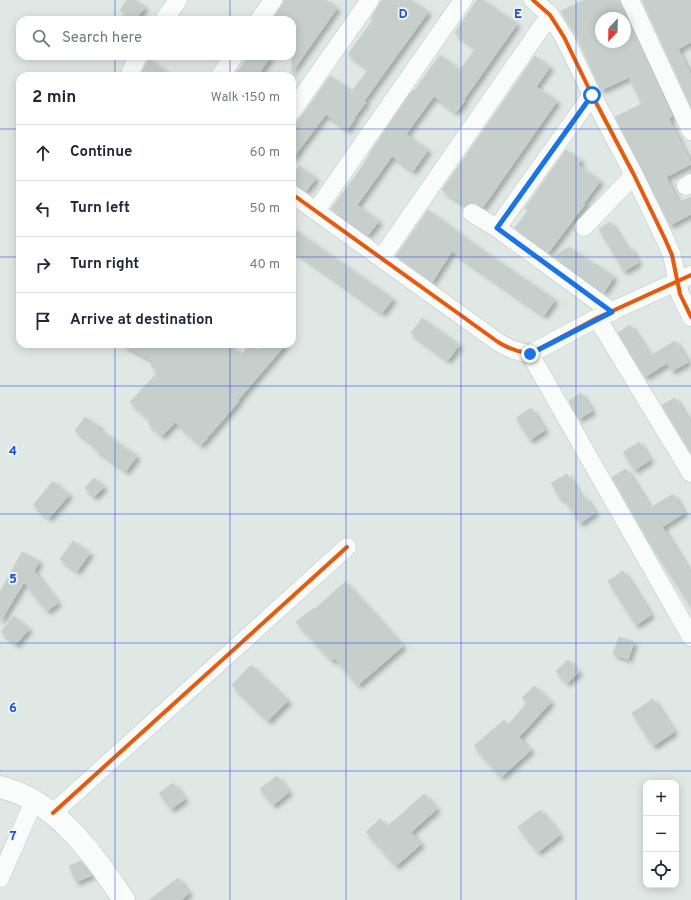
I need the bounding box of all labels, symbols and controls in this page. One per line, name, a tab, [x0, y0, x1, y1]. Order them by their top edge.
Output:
text: D	[398, 7, 408, 23]
text: E	[514, 7, 522, 23]
north arrow	[595, 12, 631, 48]
search box	[16, 16, 296, 60]
icon: search	[30, 27, 52, 49]
text: Search here	[62, 29, 142, 48]
route start	[583, 86, 601, 104]
text: 2 min	[32, 87, 76, 109]
text: Walk · 150 m	[211, 90, 280, 106]
icon: ahead	[32, 142, 54, 164]
text: Continue	[70, 143, 132, 162]
text: 60 m	[250, 145, 280, 161]
icon: left	[32, 198, 54, 220]
text: Turn left	[70, 199, 130, 218]
text: 50 m	[250, 201, 280, 217]
icon: right	[32, 254, 54, 276]
text: Turn right	[70, 255, 139, 274]
text: 40 m	[250, 257, 280, 273]
icon: arrive	[32, 310, 54, 332]
text: Arrive at destination	[70, 311, 213, 330]
route end	[521, 345, 539, 363]
text: 4	[9, 444, 17, 460]
text: 5	[9, 572, 17, 588]
text: 6	[9, 701, 17, 717]
map controls	[643, 780, 679, 888]
button: +	[643, 780, 679, 816]
button: −	[643, 816, 679, 852]
text: 7	[10, 829, 17, 845]
button: locate	[643, 852, 679, 888]

